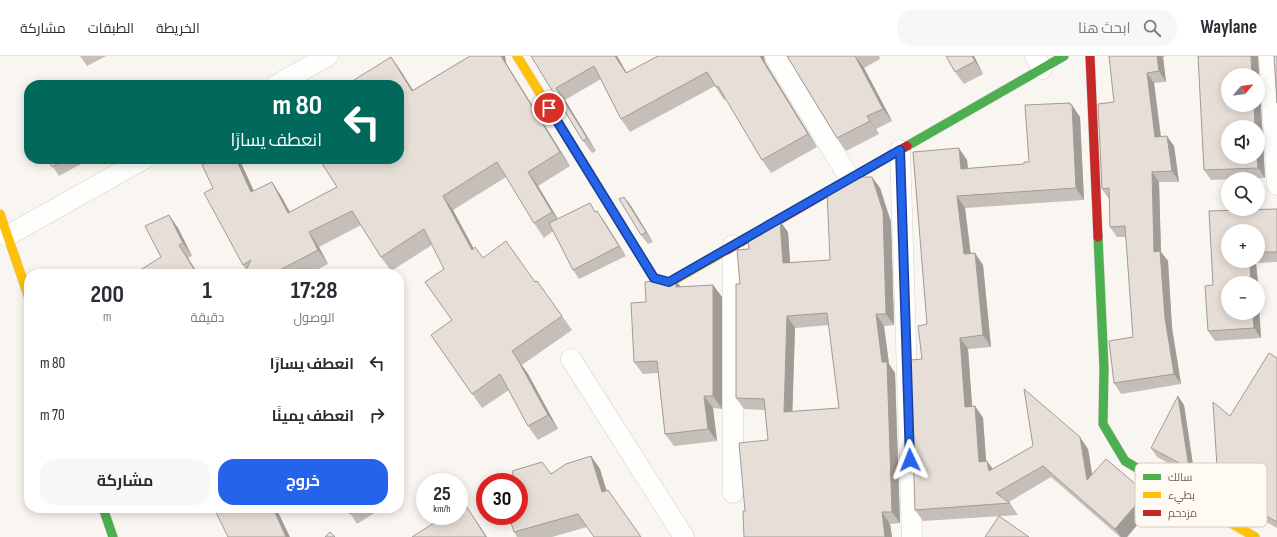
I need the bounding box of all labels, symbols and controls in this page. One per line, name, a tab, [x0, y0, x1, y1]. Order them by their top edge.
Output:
search box	[897, 10, 1177, 46]
text: Waylane	[1201, 16, 1257, 39]
icon: search	[1141, 17, 1163, 39]
text: ابحث هنا	[1078, 19, 1131, 38]
text: مشاركة	[20, 20, 66, 37]
text: الطبقات	[88, 20, 134, 37]
text: الخريطة	[156, 20, 200, 37]
north arrow	[1221, 68, 1265, 112]
map controls	[1221, 68, 1265, 320]
text: 80 m	[273, 89, 322, 122]
pin	[532, 91, 566, 125]
icon: left	[336, 96, 388, 148]
icon: arrive	[538, 97, 560, 119]
button: sound	[1221, 120, 1265, 164]
text: انعطف يسارًا	[230, 130, 322, 151]
button: search	[1221, 172, 1265, 216]
button: +	[1221, 224, 1265, 268]
text: 1	[203, 276, 212, 305]
text: 17:28	[291, 276, 338, 305]
button: −	[1221, 276, 1265, 320]
text: 200	[91, 280, 124, 309]
text: m	[103, 309, 111, 325]
text: دقيقة	[190, 310, 224, 326]
text: الوصول	[293, 310, 335, 326]
icon: left	[366, 352, 388, 374]
text: 80 m	[40, 354, 65, 373]
text: انعطف يسارًا	[270, 355, 354, 374]
icon: right	[366, 404, 388, 426]
text: 70 m	[40, 406, 65, 425]
text: انعطف يمينًا	[272, 407, 354, 426]
position arrow	[889, 439, 931, 481]
button: مشاركة	[40, 459, 210, 505]
button: خروج	[218, 459, 388, 505]
legend	[1135, 463, 1267, 527]
text: سالك	[1168, 471, 1192, 484]
speed limit sign: 30	[476, 473, 528, 525]
text: 25	[433, 482, 451, 506]
text: بطيء	[1168, 489, 1195, 504]
text: km/h	[433, 503, 451, 515]
text: مزدحم	[1168, 507, 1197, 521]

